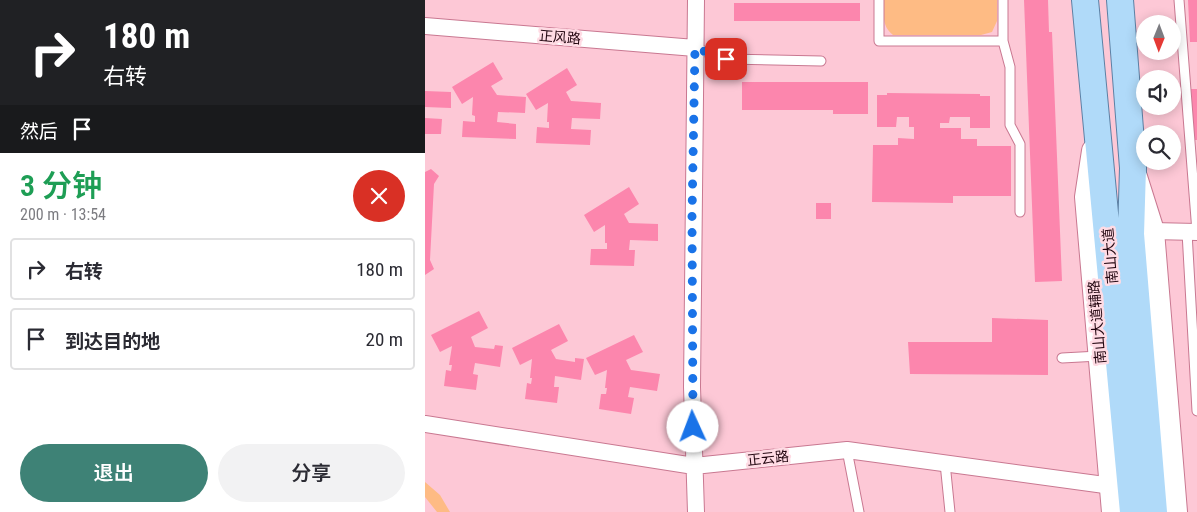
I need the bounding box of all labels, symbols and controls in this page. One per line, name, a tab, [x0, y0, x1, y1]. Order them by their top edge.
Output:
north arrow	[1136, 15, 1181, 60]
map controls	[1136, 15, 1181, 170]
text: 180 m	[103, 16, 190, 57]
icon: right	[20, 20, 85, 85]
street label: 正风路	[538, 27, 582, 47]
pin	[705, 38, 747, 80]
icon: arrive	[712, 45, 740, 73]
text: 右转	[103, 64, 147, 89]
button: sound	[1136, 70, 1181, 115]
icon: arrive	[68, 115, 96, 143]
text: 然后	[20, 120, 58, 143]
button: search	[1136, 125, 1181, 170]
text: 3 分钟	[20, 168, 102, 203]
button: close	[353, 170, 405, 222]
text: 200 m · 13:54	[20, 205, 106, 224]
street label: 南山大道	[1100, 227, 1120, 285]
icon: right	[22, 255, 50, 283]
text: 180 m	[356, 258, 403, 281]
text: 右转	[65, 260, 103, 283]
street label: 南山大道辅路	[1085, 279, 1109, 365]
icon: arrive	[22, 325, 50, 353]
text: 20 m	[366, 328, 403, 351]
text: 到达目的地	[65, 330, 160, 353]
position arrow	[666, 400, 718, 452]
button: 退出	[20, 444, 208, 502]
button: 分享	[218, 444, 405, 502]
street label: 正云路	[746, 448, 790, 468]

